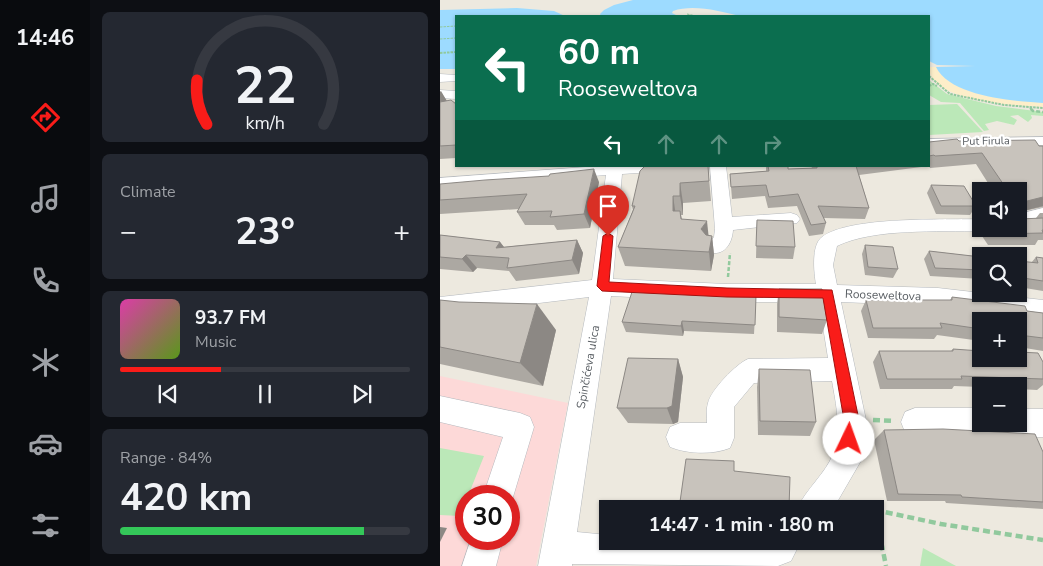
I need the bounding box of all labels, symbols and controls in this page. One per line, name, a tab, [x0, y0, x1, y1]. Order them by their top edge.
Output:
text: 14:46	[16, 23, 74, 53]
text: 60 m	[558, 29, 640, 76]
icon: left	[475, 35, 540, 100]
text: 22	[234, 50, 296, 121]
text: Rooseweltova	[558, 74, 698, 104]
icon: directions	[28, 100, 63, 135]
text: km/h	[245, 111, 285, 135]
icon: left	[599, 130, 627, 158]
icon: ahead	[652, 130, 680, 158]
icon: ahead	[705, 130, 733, 158]
icon: right	[758, 130, 786, 158]
street label: Put Firula	[962, 133, 1010, 149]
icon: music	[28, 181, 63, 216]
text: Climate	[120, 181, 175, 203]
map controls	[972, 182, 1027, 432]
button: sound	[972, 182, 1027, 237]
pin	[587, 185, 629, 236]
icon: arrive	[594, 192, 622, 220]
text: 23°	[235, 206, 295, 257]
text: −	[120, 213, 137, 251]
text: +	[393, 213, 410, 251]
button: search	[972, 247, 1027, 302]
icon: phone	[28, 263, 63, 298]
street label: Rooseweltova	[845, 286, 921, 304]
text: 93.7 FM	[195, 305, 266, 331]
button: +	[972, 312, 1027, 367]
street label: Spinčićeva ulica	[573, 324, 603, 410]
text: Music	[195, 331, 236, 353]
icon: climate	[28, 345, 63, 380]
button: −	[972, 377, 1027, 432]
icon: previous	[154, 380, 182, 408]
icon: pause	[251, 380, 279, 408]
icon: next	[348, 380, 376, 408]
position arrow	[822, 412, 874, 464]
icon: car	[28, 426, 63, 461]
text: Range · 84%	[120, 447, 212, 469]
text: 420 km	[120, 472, 252, 523]
speed limit sign: 30	[455, 485, 520, 550]
icon: filters	[28, 508, 63, 543]
text: 14:47 · 1 min · 180 m	[649, 512, 834, 538]

